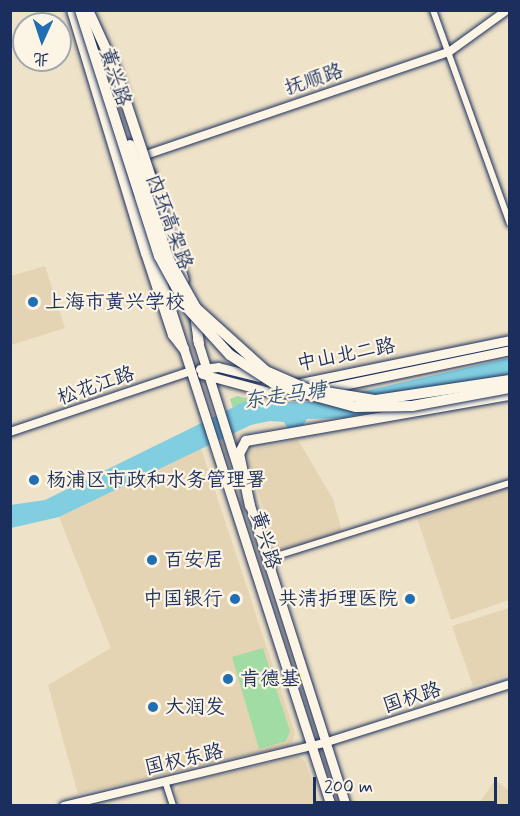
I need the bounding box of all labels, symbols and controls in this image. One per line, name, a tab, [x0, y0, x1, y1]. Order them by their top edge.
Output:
north arrow	[12, 12, 72, 72]
street label: 黄兴路	[94, 45, 136, 109]
text: 北	[33, 48, 50, 69]
street label: 抚顺路	[282, 59, 346, 101]
street label: 内环高架路	[141, 171, 197, 273]
place label: 上海市黄兴学校	[45, 290, 185, 314]
marker: 上海市黄兴学校	[26, 295, 40, 309]
street label: 中山北二路	[295, 334, 397, 376]
street label: 松花江路	[54, 362, 138, 410]
water label: 东走马塘	[242, 378, 328, 414]
place label: 杨浦区市政和水务管理署	[46, 468, 266, 492]
marker: 杨浦区市政和水务管理署	[27, 473, 41, 487]
street label: 黄兴路	[245, 508, 285, 572]
place label: 百安居	[164, 548, 224, 572]
marker: 百安居	[145, 553, 159, 567]
place label: 中国银行	[143, 587, 223, 611]
place label: 共清护理医院	[278, 587, 398, 611]
marker: 中国银行	[228, 592, 242, 606]
marker: 共清护理医院	[403, 592, 417, 606]
place label: 肯德基	[240, 667, 300, 691]
marker: 肯德基	[221, 672, 235, 686]
street label: 国权路	[380, 677, 444, 719]
place label: 大润发	[165, 695, 225, 719]
marker: 大润发	[146, 700, 160, 714]
street label: 国权东路	[142, 739, 226, 781]
scale bar	[316, 765, 500, 803]
text: 200 m	[324, 775, 373, 799]

